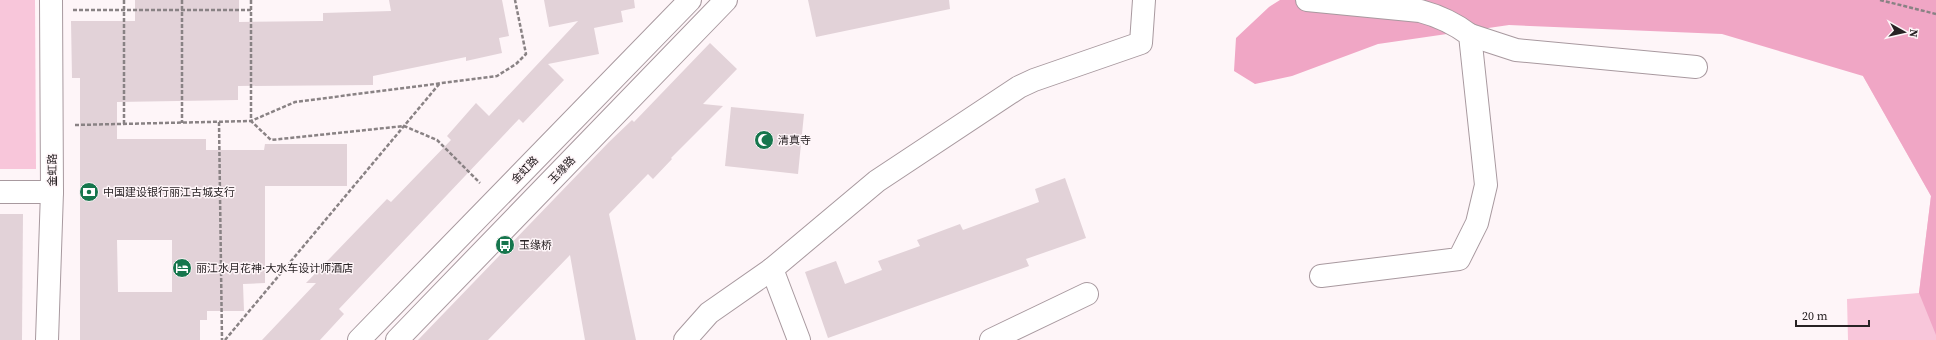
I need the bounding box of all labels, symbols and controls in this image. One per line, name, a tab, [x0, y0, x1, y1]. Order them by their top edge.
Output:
north arrow	[1884, 12, 1924, 52]
text: N	[1905, 28, 1921, 38]
mosque icon: 清真寺	[753, 129, 775, 151]
place label: 清真寺	[778, 133, 811, 148]
street label: 金虹路	[508, 153, 542, 187]
street label: 玉缘路	[545, 153, 579, 187]
street label: 金虹路	[45, 154, 60, 187]
bank icon: 中国建设银行丽江古城支行	[78, 181, 100, 203]
place label: 中国建设银行丽江古城支行	[103, 185, 235, 200]
bus stop icon: 玉缘桥	[494, 234, 516, 256]
place label: 玉缘桥	[519, 238, 552, 253]
hotel icon: 丽江水月花神·大水车设计师酒店	[171, 257, 193, 279]
place label: 丽江水月花神·大水车设计师酒店	[196, 261, 353, 276]
scale bar	[1796, 302, 1869, 328]
text: 20 m	[1802, 308, 1828, 324]

